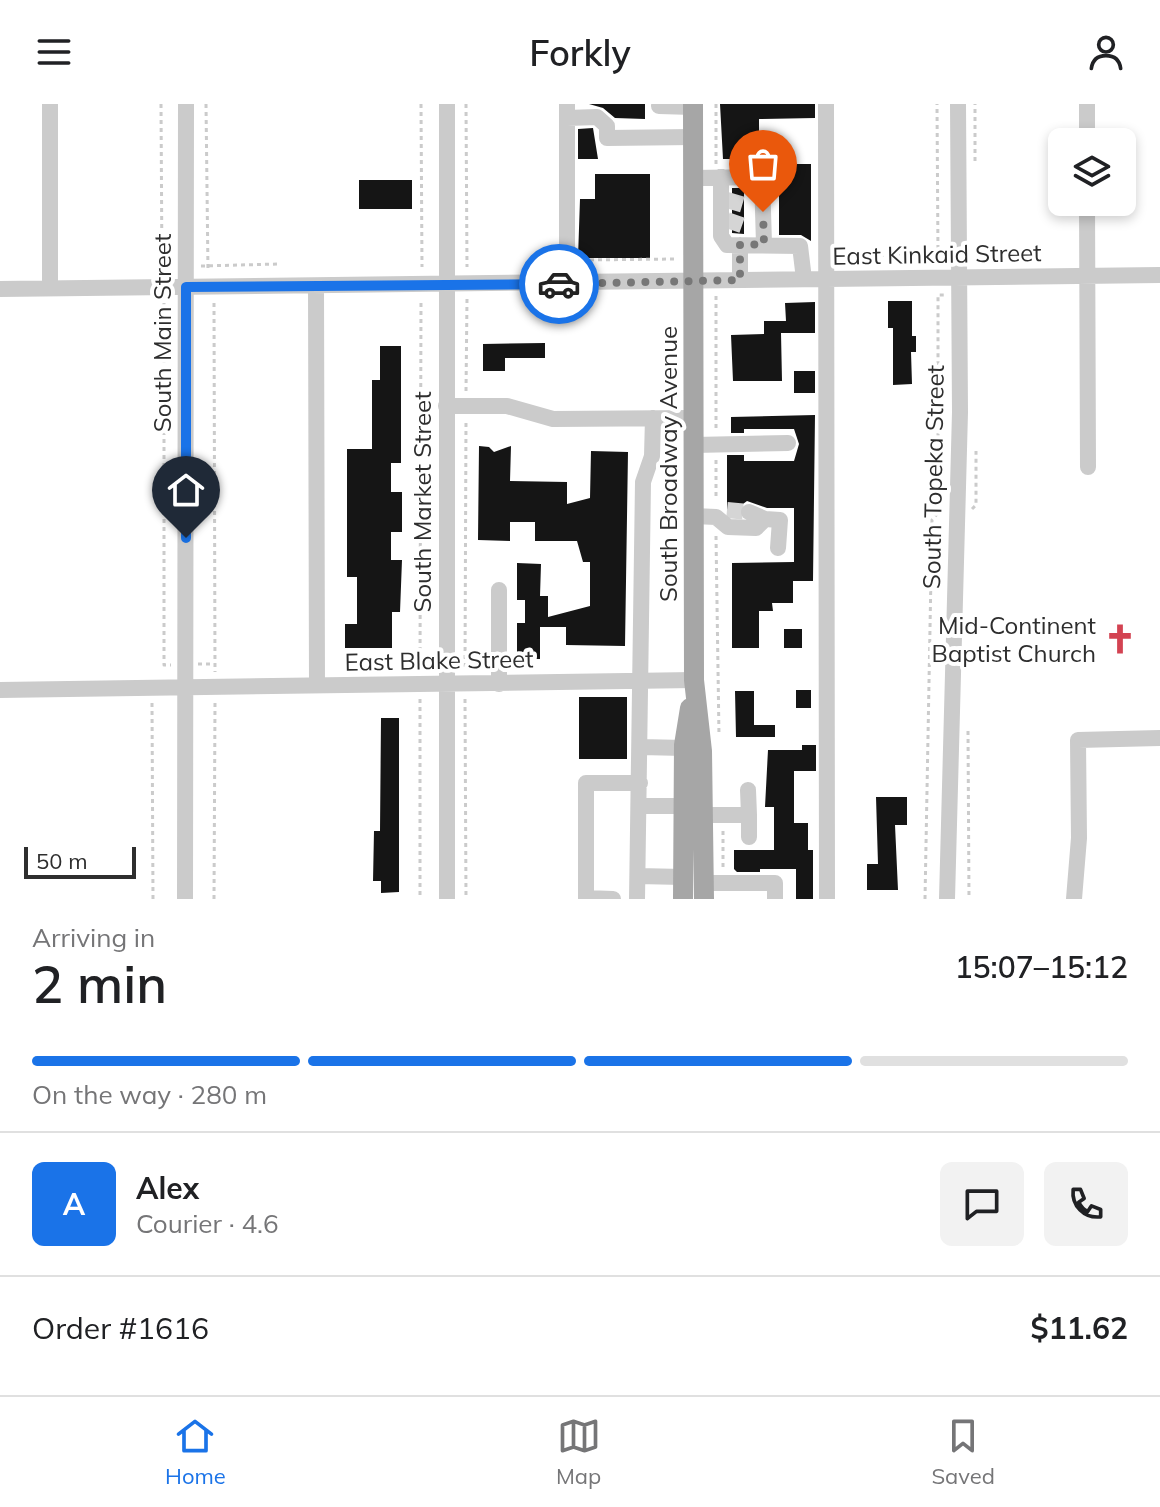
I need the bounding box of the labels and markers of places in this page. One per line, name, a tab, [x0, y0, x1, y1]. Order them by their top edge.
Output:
pin	[729, 130, 797, 212]
pin	[152, 456, 220, 538]
place label: Mid-Continent Baptist Church	[932, 610, 1096, 668]
church icon: Mid-Continent Baptist Church	[1103, 622, 1137, 656]

